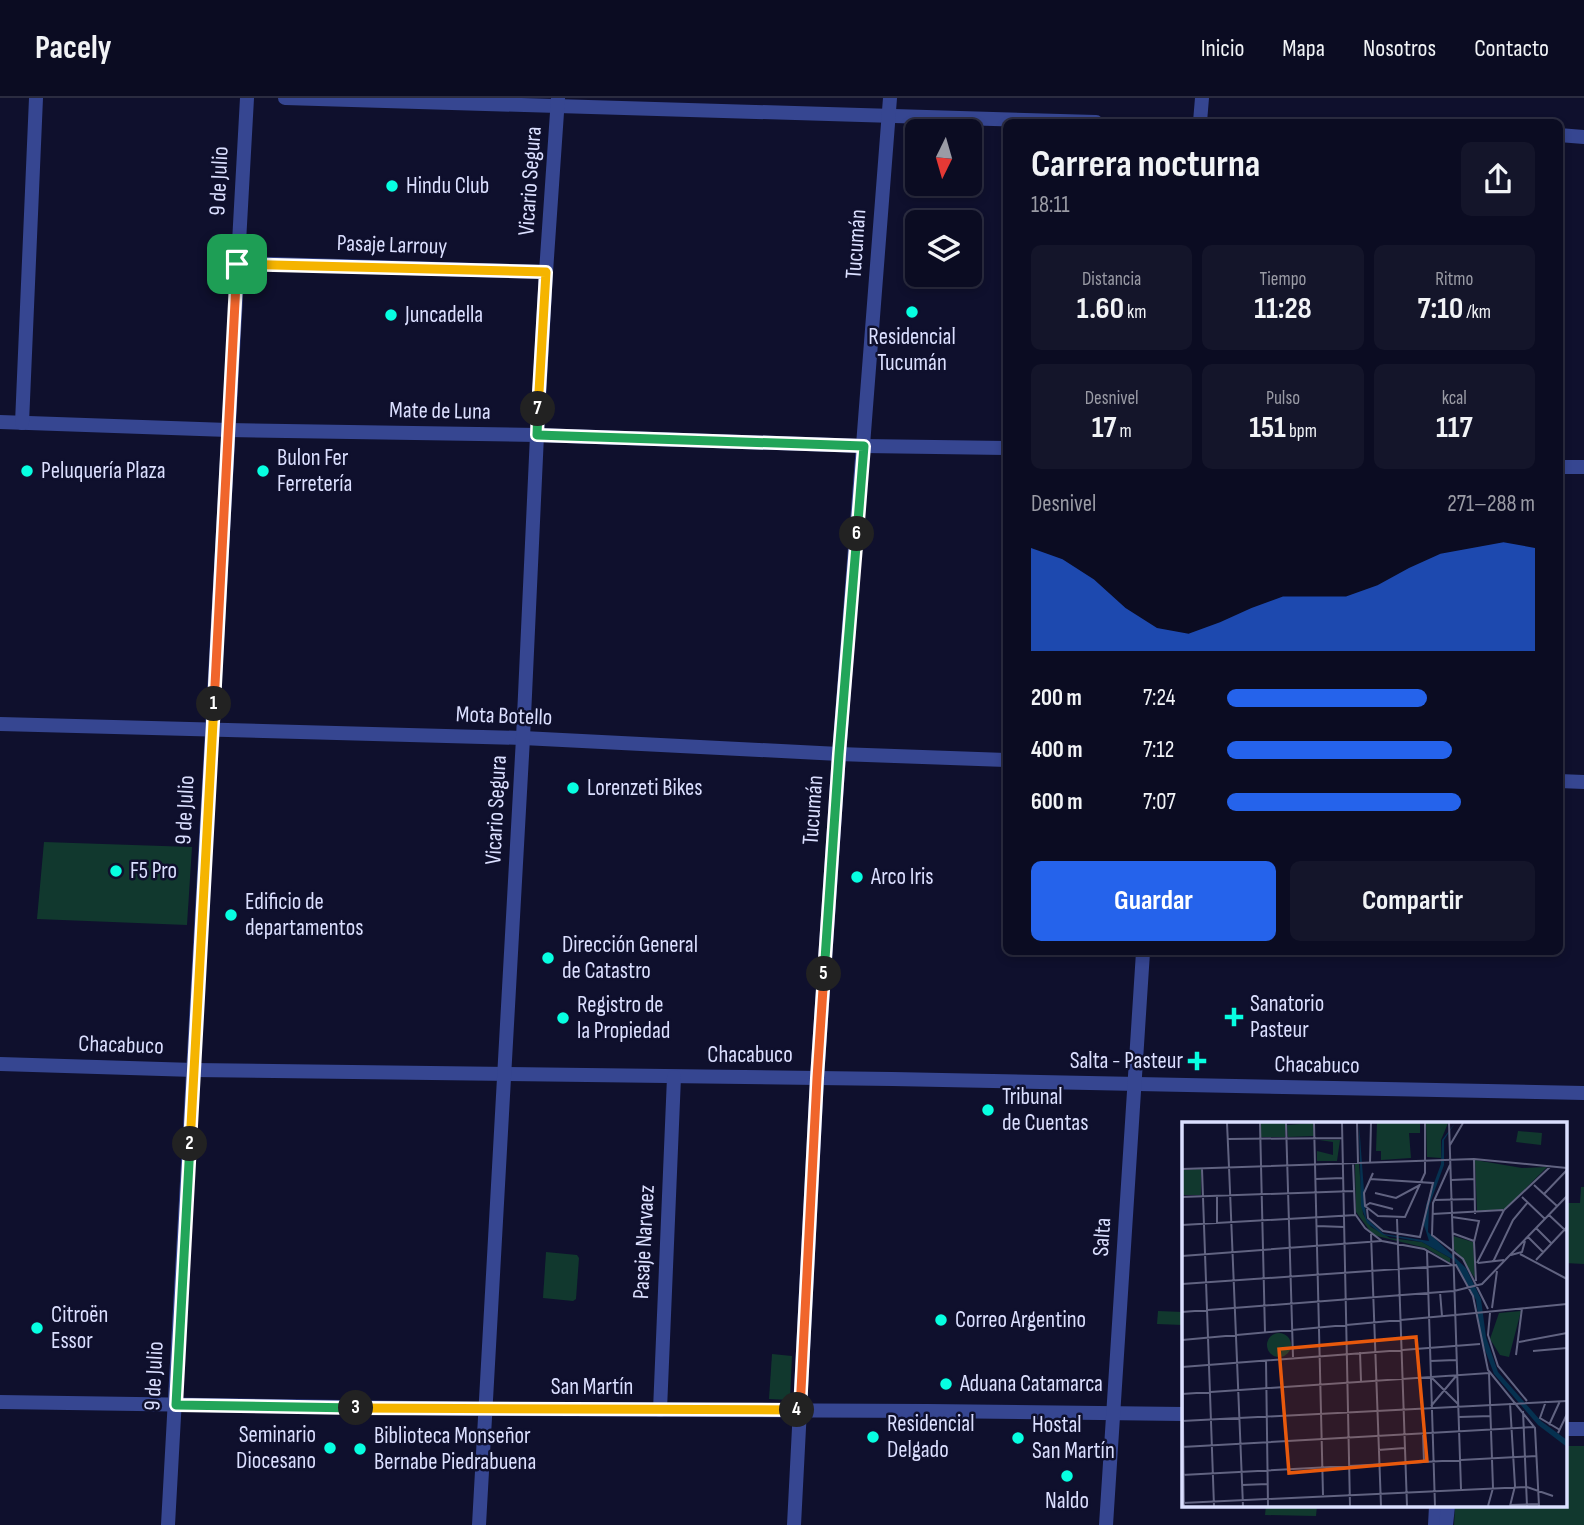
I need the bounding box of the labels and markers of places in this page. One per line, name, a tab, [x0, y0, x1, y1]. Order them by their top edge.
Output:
place label: Hindu Club	[406, 172, 489, 200]
marker: Hindu Club	[384, 178, 400, 194]
pin	[207, 234, 267, 294]
place label: Juncadella	[404, 301, 483, 329]
marker: Residencial Tucumán	[904, 304, 920, 320]
marker: Juncadella	[383, 307, 399, 323]
place label: Residencial Tucumán	[868, 323, 956, 377]
pin: 7	[520, 392, 556, 426]
place label: Bulon Fer Ferretería	[277, 444, 352, 498]
place label: Peluquería Plaza	[41, 457, 166, 485]
marker: Peluquería Plaza	[19, 463, 35, 479]
marker: Bulon Fer Ferretería	[255, 463, 271, 479]
pin: 6	[840, 516, 874, 551]
pin: 1	[196, 686, 232, 722]
place label: Lorenzeti Bikes	[587, 774, 703, 802]
marker: Lorenzeti Bikes	[565, 780, 581, 796]
place label: F5 Pro	[130, 857, 177, 885]
marker: F5 Pro	[108, 863, 124, 879]
place label: Arco Iris	[870, 863, 934, 891]
marker: Arco Iris	[849, 869, 865, 885]
place label: Edificio de departamentos	[245, 888, 363, 942]
marker: Edificio de departamentos	[223, 907, 239, 923]
place label: Dirección General de Catastro	[562, 931, 698, 985]
marker: Dirección General de Catastro	[540, 950, 556, 966]
pin: 5	[806, 956, 842, 992]
place label: Sanatorio Pasteur	[1250, 990, 1324, 1044]
place label: Registro de la Propiedad	[577, 991, 670, 1045]
marker: Sanatorio Pasteur	[1224, 1007, 1244, 1027]
marker: Registro de la Propiedad	[555, 1010, 571, 1026]
place label: Salta - Pasteur	[1070, 1047, 1183, 1075]
marker: Salta - Pasteur	[1189, 1053, 1205, 1069]
place label: Tribunal de Cuentas	[1002, 1083, 1088, 1137]
marker: Tribunal de Cuentas	[980, 1102, 996, 1118]
pin: 2	[172, 1126, 208, 1162]
place label: Citroën Essor	[51, 1301, 108, 1355]
place label: Correo Argentino	[955, 1306, 1086, 1334]
marker: Correo Argentino	[933, 1312, 949, 1328]
marker: Citroën Essor	[29, 1320, 45, 1336]
place label: Aduana Catamarca	[959, 1370, 1103, 1398]
marker: Aduana Catamarca	[938, 1376, 954, 1392]
pin: 3	[338, 1390, 374, 1426]
pin: 4	[780, 1392, 814, 1428]
place label: Residencial Delgado	[887, 1410, 974, 1464]
place label: Hostal San Martín	[1032, 1411, 1115, 1465]
place label: Seminario Diocesano	[236, 1421, 316, 1475]
place label: Biblioteca Monseñor Bernabe Piedrabuena	[374, 1422, 536, 1476]
marker: Residencial Delgado	[865, 1429, 881, 1445]
marker: Hostal San Martín	[1010, 1430, 1026, 1446]
marker: Seminario Diocesano	[322, 1440, 338, 1456]
marker: Biblioteca Monseñor Bernabe Piedrabuena	[352, 1441, 368, 1457]
marker: Naldo	[1059, 1468, 1075, 1484]
place label: Naldo	[1045, 1487, 1089, 1515]

